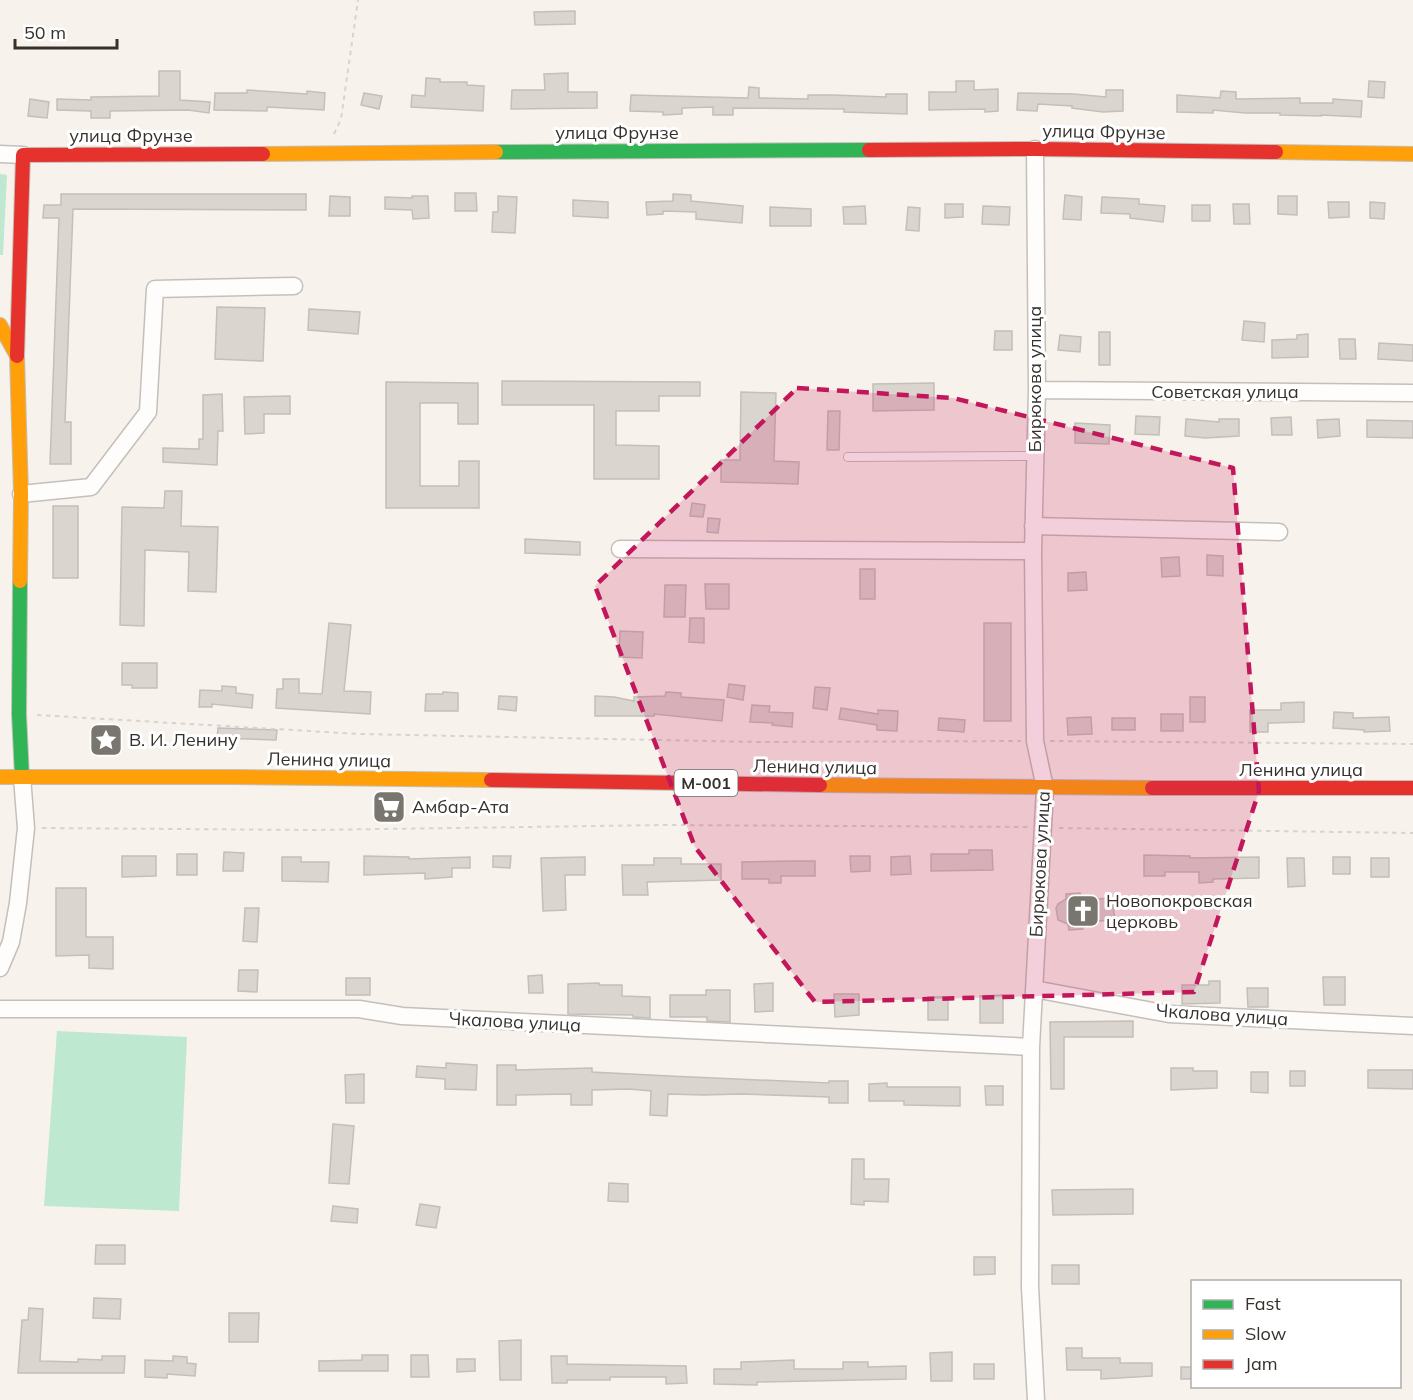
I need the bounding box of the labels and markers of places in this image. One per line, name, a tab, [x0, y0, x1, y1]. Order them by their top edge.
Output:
place icon: В. И. Ленину	[88, 722, 124, 758]
place label: В. И. Ленину	[129, 728, 238, 751]
supermarket icon: Амбар-Ата	[371, 789, 407, 825]
place label: Амбар-Ата	[412, 795, 509, 818]
place label: Новопокровская церковь	[1106, 889, 1253, 933]
church icon: Новопокровская церковь	[1065, 893, 1101, 929]

